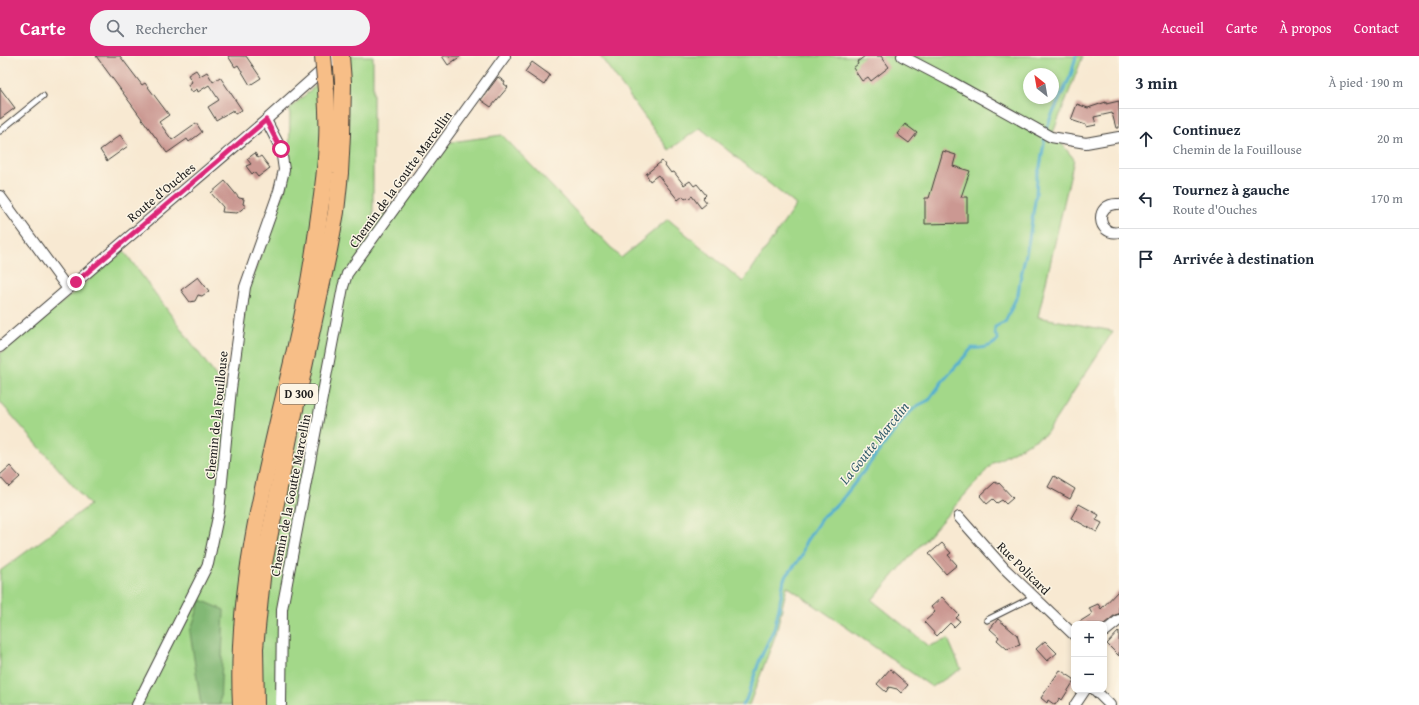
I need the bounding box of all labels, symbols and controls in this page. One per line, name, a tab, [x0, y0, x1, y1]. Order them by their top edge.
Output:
search box	[90, 10, 370, 46]
text: Carte	[20, 14, 66, 42]
icon: search	[104, 17, 126, 39]
text: Rechercher	[136, 18, 207, 39]
text: Accueil	[1161, 18, 1204, 38]
text: Carte	[1226, 18, 1258, 38]
text: À propos	[1280, 18, 1332, 38]
text: Contact	[1354, 18, 1399, 38]
north arrow	[1023, 68, 1059, 104]
text: 3 min	[1135, 70, 1177, 95]
text: À pied · 190 m	[1328, 73, 1403, 92]
street label: Chemin de la Goutte Marcellin	[344, 106, 457, 252]
text: Continuez	[1173, 119, 1241, 140]
icon: ahead	[1135, 128, 1157, 150]
text: 20 m	[1377, 129, 1403, 148]
route start	[272, 140, 290, 158]
text: Chemin de la Fouillouse	[1173, 140, 1302, 159]
street label: Route d'Ouches	[123, 158, 200, 227]
text: Tournez à gauche	[1173, 179, 1290, 200]
icon: left	[1135, 188, 1157, 210]
text: 170 m	[1371, 189, 1403, 208]
text: Route d'Ouches	[1173, 200, 1257, 219]
icon: arrive	[1135, 248, 1157, 270]
text: Arrivée à destination	[1173, 248, 1314, 269]
route end	[67, 273, 85, 291]
street label: Chemin de la Fouillouse	[200, 350, 233, 480]
road number: D 300	[280, 384, 318, 404]
water label: La Goutte Marcelin	[834, 397, 914, 489]
street label: Chemin de la Goutte Marcellin	[265, 412, 316, 578]
street label: Rue Policard	[993, 537, 1055, 599]
map controls	[1071, 621, 1107, 693]
button: +	[1071, 621, 1107, 657]
button: −	[1071, 657, 1107, 693]

